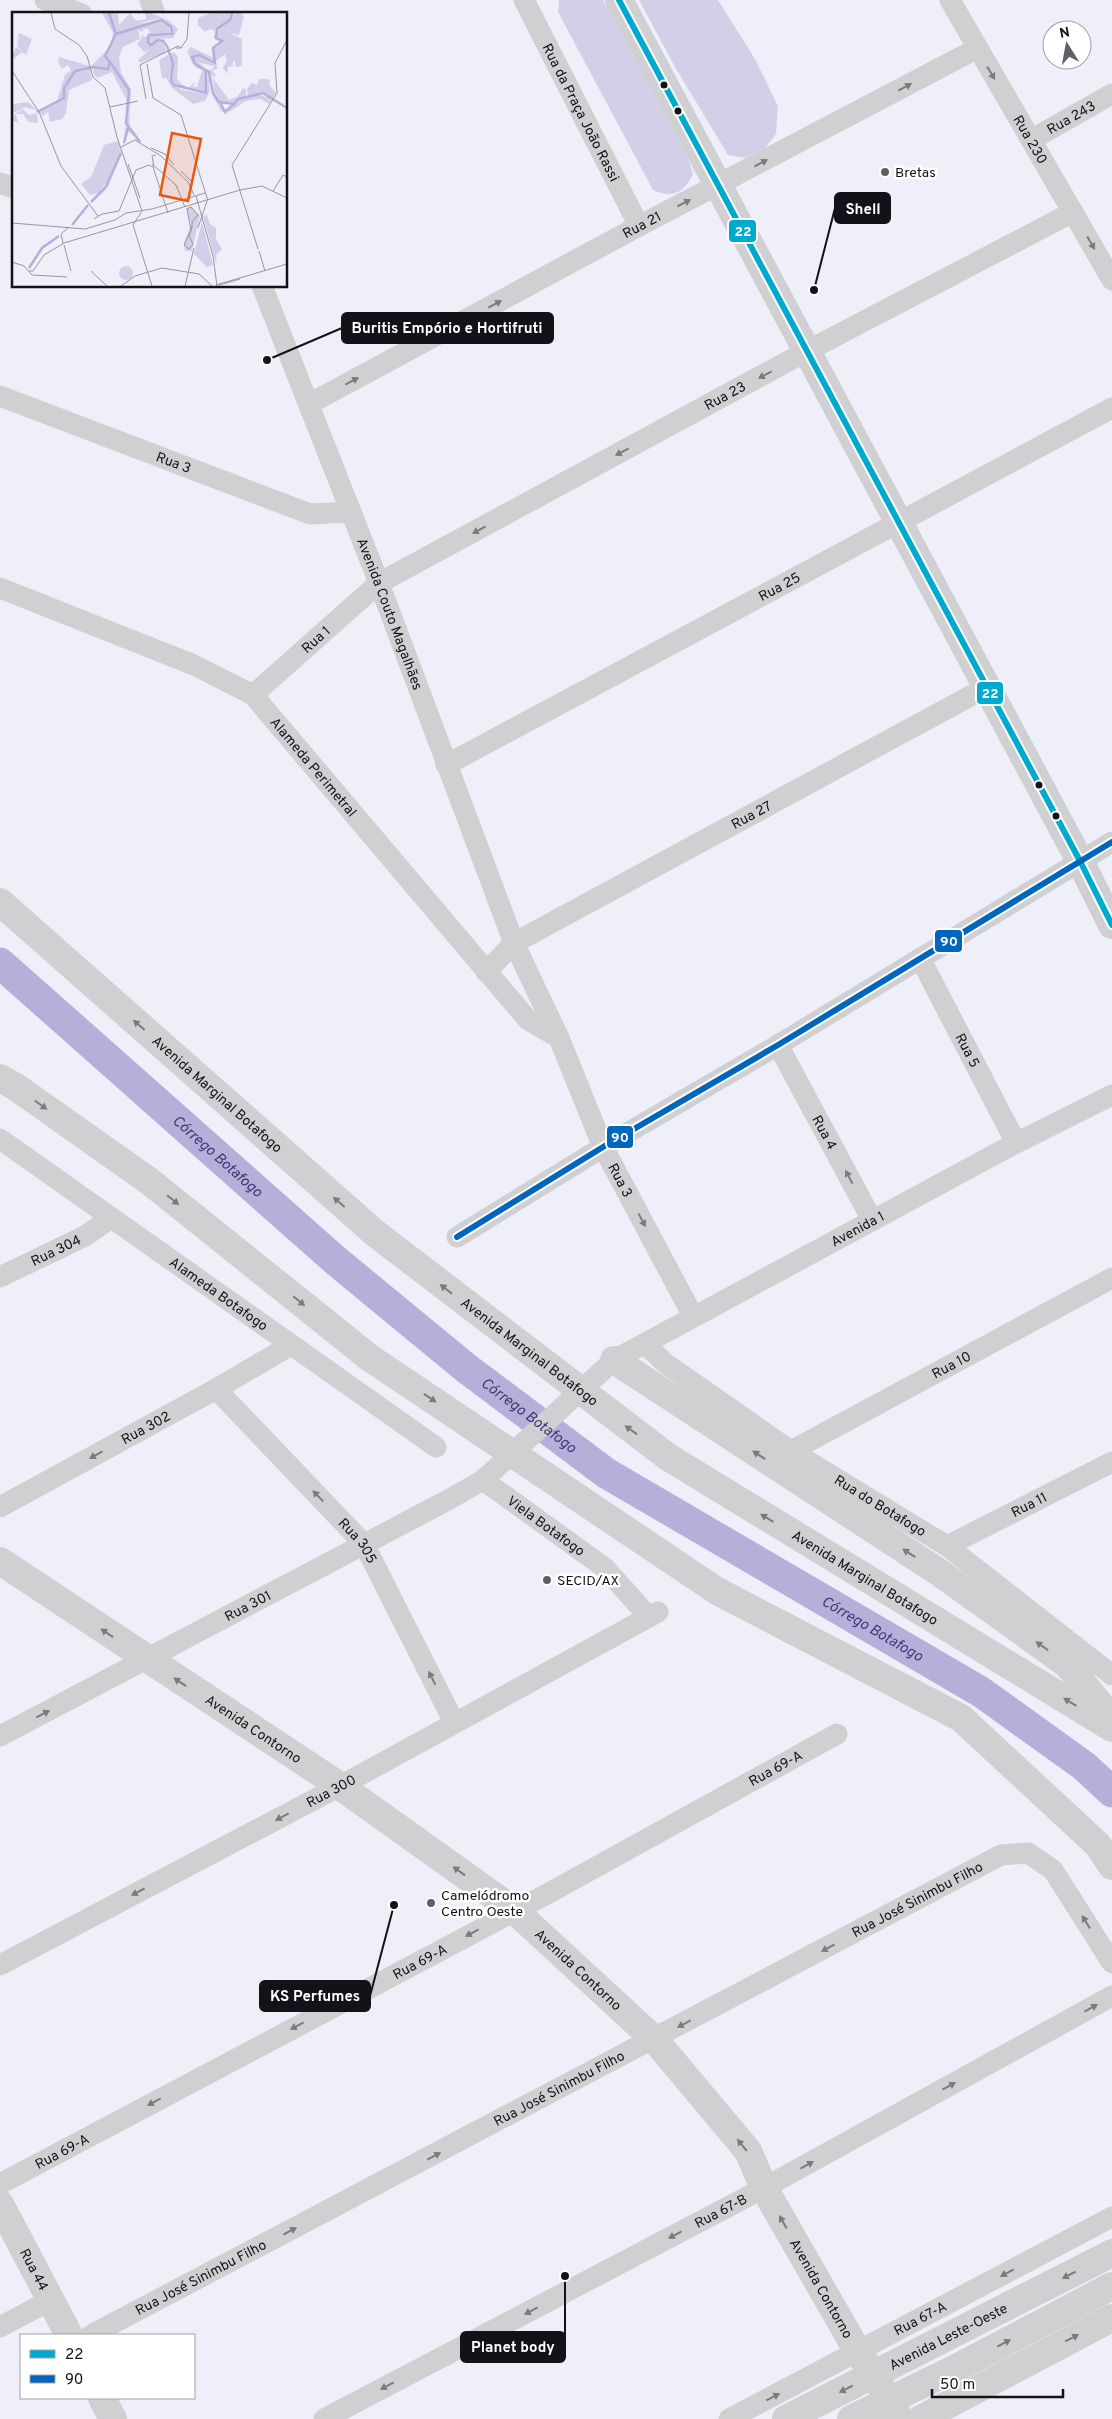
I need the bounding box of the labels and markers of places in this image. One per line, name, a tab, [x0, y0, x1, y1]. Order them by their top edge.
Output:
unlabelled marker	[659, 80, 669, 90]
unlabelled marker	[673, 106, 683, 116]
place label: Bretas	[895, 165, 936, 182]
marker: Bretas	[879, 166, 891, 178]
callout: Shell	[835, 193, 890, 223]
callout: Buritis Empório e Hortifruti	[342, 313, 553, 343]
unlabelled marker	[1034, 780, 1044, 790]
unlabelled marker	[1051, 811, 1061, 821]
place label: SECID/AX	[557, 1573, 619, 1590]
marker: SECID/AX	[541, 1574, 553, 1586]
place label: Camelódromo Centro Oeste	[441, 1888, 529, 1921]
marker: Camelódromo Centro Oeste	[425, 1897, 437, 1909]
callout: KS Perfumes	[260, 1981, 370, 2011]
callout: Planet body	[461, 2332, 565, 2362]

